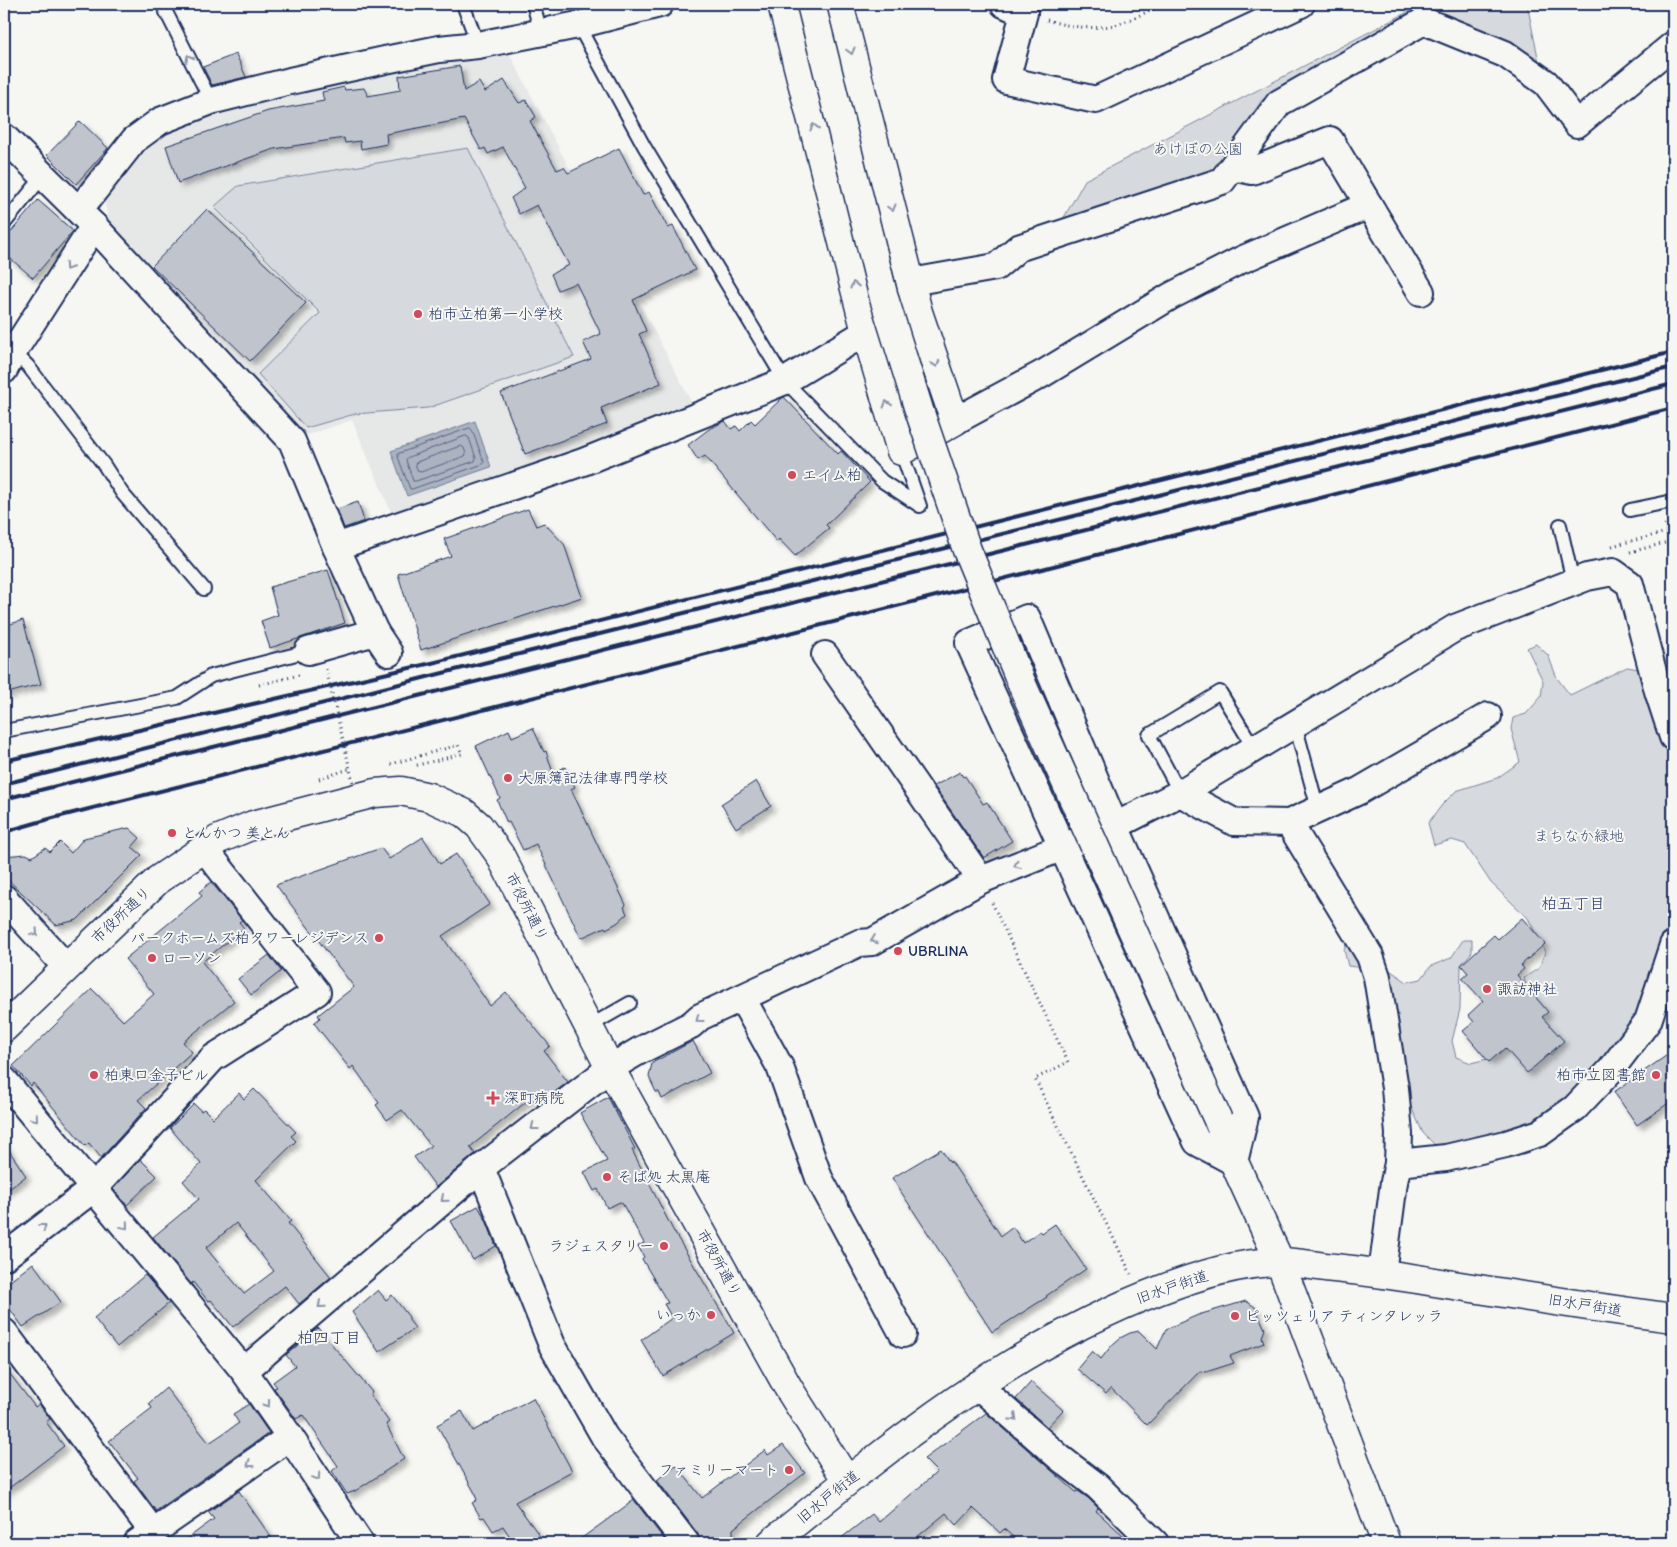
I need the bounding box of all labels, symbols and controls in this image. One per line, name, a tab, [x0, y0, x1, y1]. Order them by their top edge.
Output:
one-way arrow	[845, 46, 856, 55]
one-way arrow	[185, 54, 195, 63]
one-way arrow	[809, 123, 820, 132]
park label: あけぼの公園	[1153, 140, 1243, 158]
one-way arrow	[886, 204, 897, 213]
one-way arrow	[65, 261, 74, 270]
one-way arrow	[849, 280, 860, 289]
place label: 柏市立柏第一小学校	[428, 305, 563, 323]
marker: 柏市立柏第一小学校	[412, 308, 424, 320]
one-way arrow	[930, 360, 940, 368]
one-way arrow	[883, 401, 893, 409]
place label: エイム柏	[802, 466, 861, 484]
marker: エイム柏	[786, 469, 798, 481]
place label: 大原簿記法律専門学校	[518, 769, 668, 787]
marker: 大原簿記法律専門学校	[502, 772, 514, 784]
place label: とんかつ 美とん	[182, 824, 290, 842]
marker: とんかつ 美とん	[166, 827, 178, 839]
park label: まちなか緑地	[1534, 827, 1624, 845]
one-way arrow	[1014, 859, 1022, 869]
street label: 市役所通り	[502, 869, 552, 945]
street label: 市役所通り	[87, 883, 155, 947]
district label: 柏五丁目	[1541, 894, 1605, 913]
one-way arrow	[29, 927, 38, 936]
place label: パークホームズ柏タワーレジデンス	[130, 929, 369, 947]
marker: パークホームズ柏タワーレジデンス	[373, 932, 385, 944]
one-way arrow	[870, 934, 879, 944]
place label: UBRLINA	[908, 942, 969, 960]
marker: UBRLINA	[892, 945, 904, 957]
place label: ローソン	[162, 949, 222, 967]
marker: ローソン	[146, 952, 158, 964]
place label: 諏訪神社	[1497, 980, 1557, 998]
marker: 諏訪神社	[1481, 983, 1493, 995]
one-way arrow	[695, 1013, 705, 1022]
place label: 柏東口金子ビル	[104, 1066, 209, 1084]
place label: 柏市立図書館	[1556, 1066, 1646, 1084]
marker: 柏東口金子ビル	[88, 1069, 100, 1081]
marker: 柏市立図書館	[1650, 1069, 1662, 1081]
place label: 深町病院	[504, 1089, 564, 1107]
marker: 深町病院	[486, 1091, 500, 1105]
one-way arrow	[29, 1112, 37, 1121]
one-way arrow	[531, 1121, 540, 1129]
place label: そば処 太黒庵	[617, 1168, 710, 1186]
marker: そば処 太黒庵	[601, 1171, 613, 1183]
one-way arrow	[441, 1194, 450, 1202]
one-way arrow	[119, 1221, 128, 1230]
one-way arrow	[37, 1225, 46, 1233]
street label: 市役所通り	[693, 1226, 745, 1300]
place label: ラジェスタリー	[549, 1237, 654, 1255]
marker: ラジェスタリー	[658, 1240, 670, 1252]
street label: 旧水戸街道	[1134, 1266, 1210, 1308]
street label: 旧水戸街道	[1547, 1290, 1623, 1320]
one-way arrow	[317, 1299, 326, 1308]
place label: いっか	[656, 1306, 701, 1324]
place label: ピッツェリア ティンタレッラ	[1245, 1307, 1443, 1325]
marker: いっか	[705, 1309, 717, 1321]
marker: ピッツェリア ティンタレッラ	[1229, 1310, 1241, 1322]
district label: 柏四丁目	[297, 1328, 361, 1347]
one-way arrow	[261, 1398, 270, 1407]
one-way arrow	[1008, 1412, 1017, 1421]
one-way arrow	[246, 1458, 256, 1467]
place label: ファミリーマート	[659, 1461, 779, 1479]
marker: ファミリーマート	[783, 1464, 795, 1476]
street label: 旧水戸街道	[793, 1466, 863, 1528]
one-way arrow	[310, 1472, 320, 1481]

